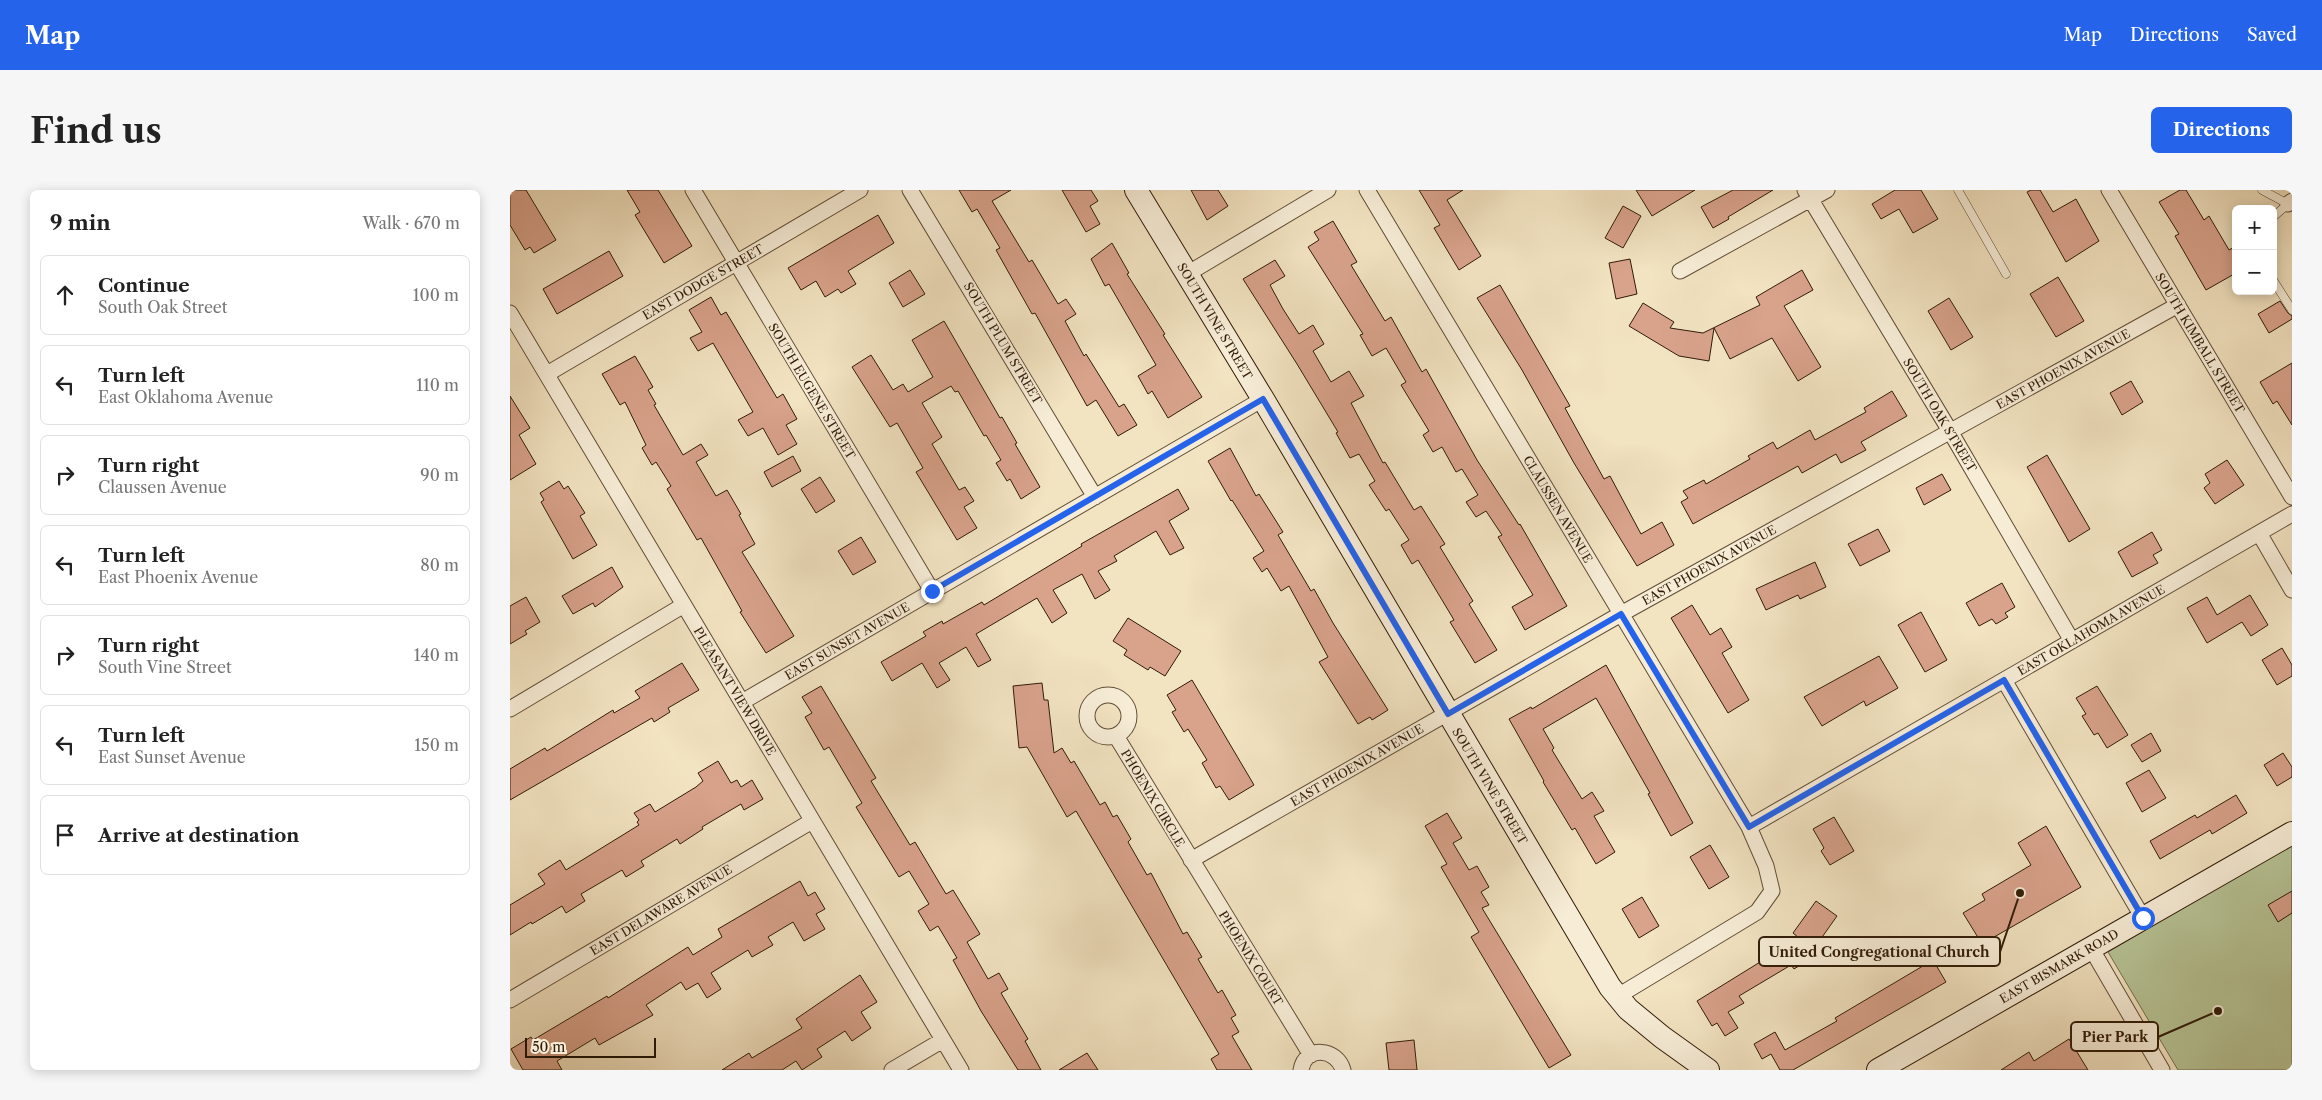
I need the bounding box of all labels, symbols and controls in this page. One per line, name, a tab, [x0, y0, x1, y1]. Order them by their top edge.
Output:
text: Map	[25, 21, 80, 50]
text: Map	[2063, 24, 2102, 46]
text: Directions	[2130, 24, 2219, 46]
text: Saved	[2247, 24, 2297, 46]
button: Directions	[2151, 107, 2292, 153]
text: Find us	[30, 109, 162, 152]
map controls	[2232, 205, 2277, 295]
button: +	[2232, 205, 2277, 250]
text: 9 min	[50, 210, 111, 235]
text: Walk · 670 m	[362, 213, 460, 233]
street label: EAST DODGE STREET	[640, 241, 766, 323]
button: −	[2232, 250, 2277, 295]
street label: SOUTH VINE STREET	[1174, 260, 1256, 382]
street label: SOUTH KIMBALL STREET	[2152, 270, 2248, 416]
text: Continue	[98, 274, 190, 297]
street label: SOUTH PLUM STREET	[961, 279, 1045, 407]
icon: ahead	[51, 281, 79, 309]
text: 100 m	[413, 285, 459, 305]
text: South Oak Street	[98, 297, 227, 317]
street label: SOUTH EUGENE STREET	[765, 320, 859, 462]
street label: EAST PHOENIX AVENUE	[1993, 326, 2133, 412]
street label: SOUTH OAK STREET	[1900, 355, 1980, 475]
text: Turn left	[98, 364, 185, 387]
icon: left	[51, 371, 79, 399]
text: 110 m	[416, 375, 459, 395]
text: East Oklahoma Avenue	[98, 387, 273, 407]
street label: CLAUSSEN AVENUE	[1520, 453, 1596, 565]
text: Turn right	[98, 454, 199, 477]
icon: right	[51, 461, 79, 489]
text: 90 m	[420, 465, 459, 485]
text: Claussen Avenue	[98, 477, 227, 497]
street label: EAST PHOENIX AVENUE	[1639, 522, 1779, 608]
text: Turn left	[98, 544, 185, 567]
icon: left	[51, 551, 79, 579]
text: 80 m	[420, 555, 459, 575]
text: East Phoenix Avenue	[98, 567, 258, 587]
route end	[921, 580, 944, 603]
street label: EAST OKLAHOMA AVENUE	[2015, 582, 2167, 678]
street label: EAST SUNSET AVENUE	[782, 599, 912, 683]
street label: PLEASANT VIEW DRIVE	[691, 624, 779, 758]
text: Turn right	[98, 634, 199, 657]
icon: right	[51, 641, 79, 669]
text: 140 m	[414, 645, 459, 665]
text: South Vine Street	[98, 657, 232, 677]
street label: EAST PHOENIX AVENUE	[1288, 721, 1426, 809]
text: Turn left	[98, 724, 185, 747]
street label: SOUTH VINE STREET	[1449, 725, 1531, 847]
icon: left	[51, 731, 79, 759]
text: 150 m	[414, 735, 459, 755]
text: East Sunset Avenue	[98, 747, 246, 767]
street label: PHOENIX CIRCLE	[1118, 747, 1188, 849]
icon: arrive	[51, 821, 79, 849]
text: Arrive at destination	[98, 824, 299, 847]
street label: EAST DELAWARE AVENUE	[587, 862, 735, 958]
route start	[2132, 907, 2155, 930]
street label: PHOENIX COURT	[1216, 908, 1286, 1008]
street label: EAST BISMARK ROAD	[1997, 926, 2122, 1006]
callout: United Congregational Church	[1759, 937, 2000, 966]
text: United Congregational Church	[1768, 943, 1990, 961]
callout: Pier Park	[2071, 1022, 2158, 1051]
text: Pier Park	[2082, 1028, 2149, 1046]
scale bar	[525, 1035, 656, 1058]
text: 50 m	[532, 1038, 565, 1056]

